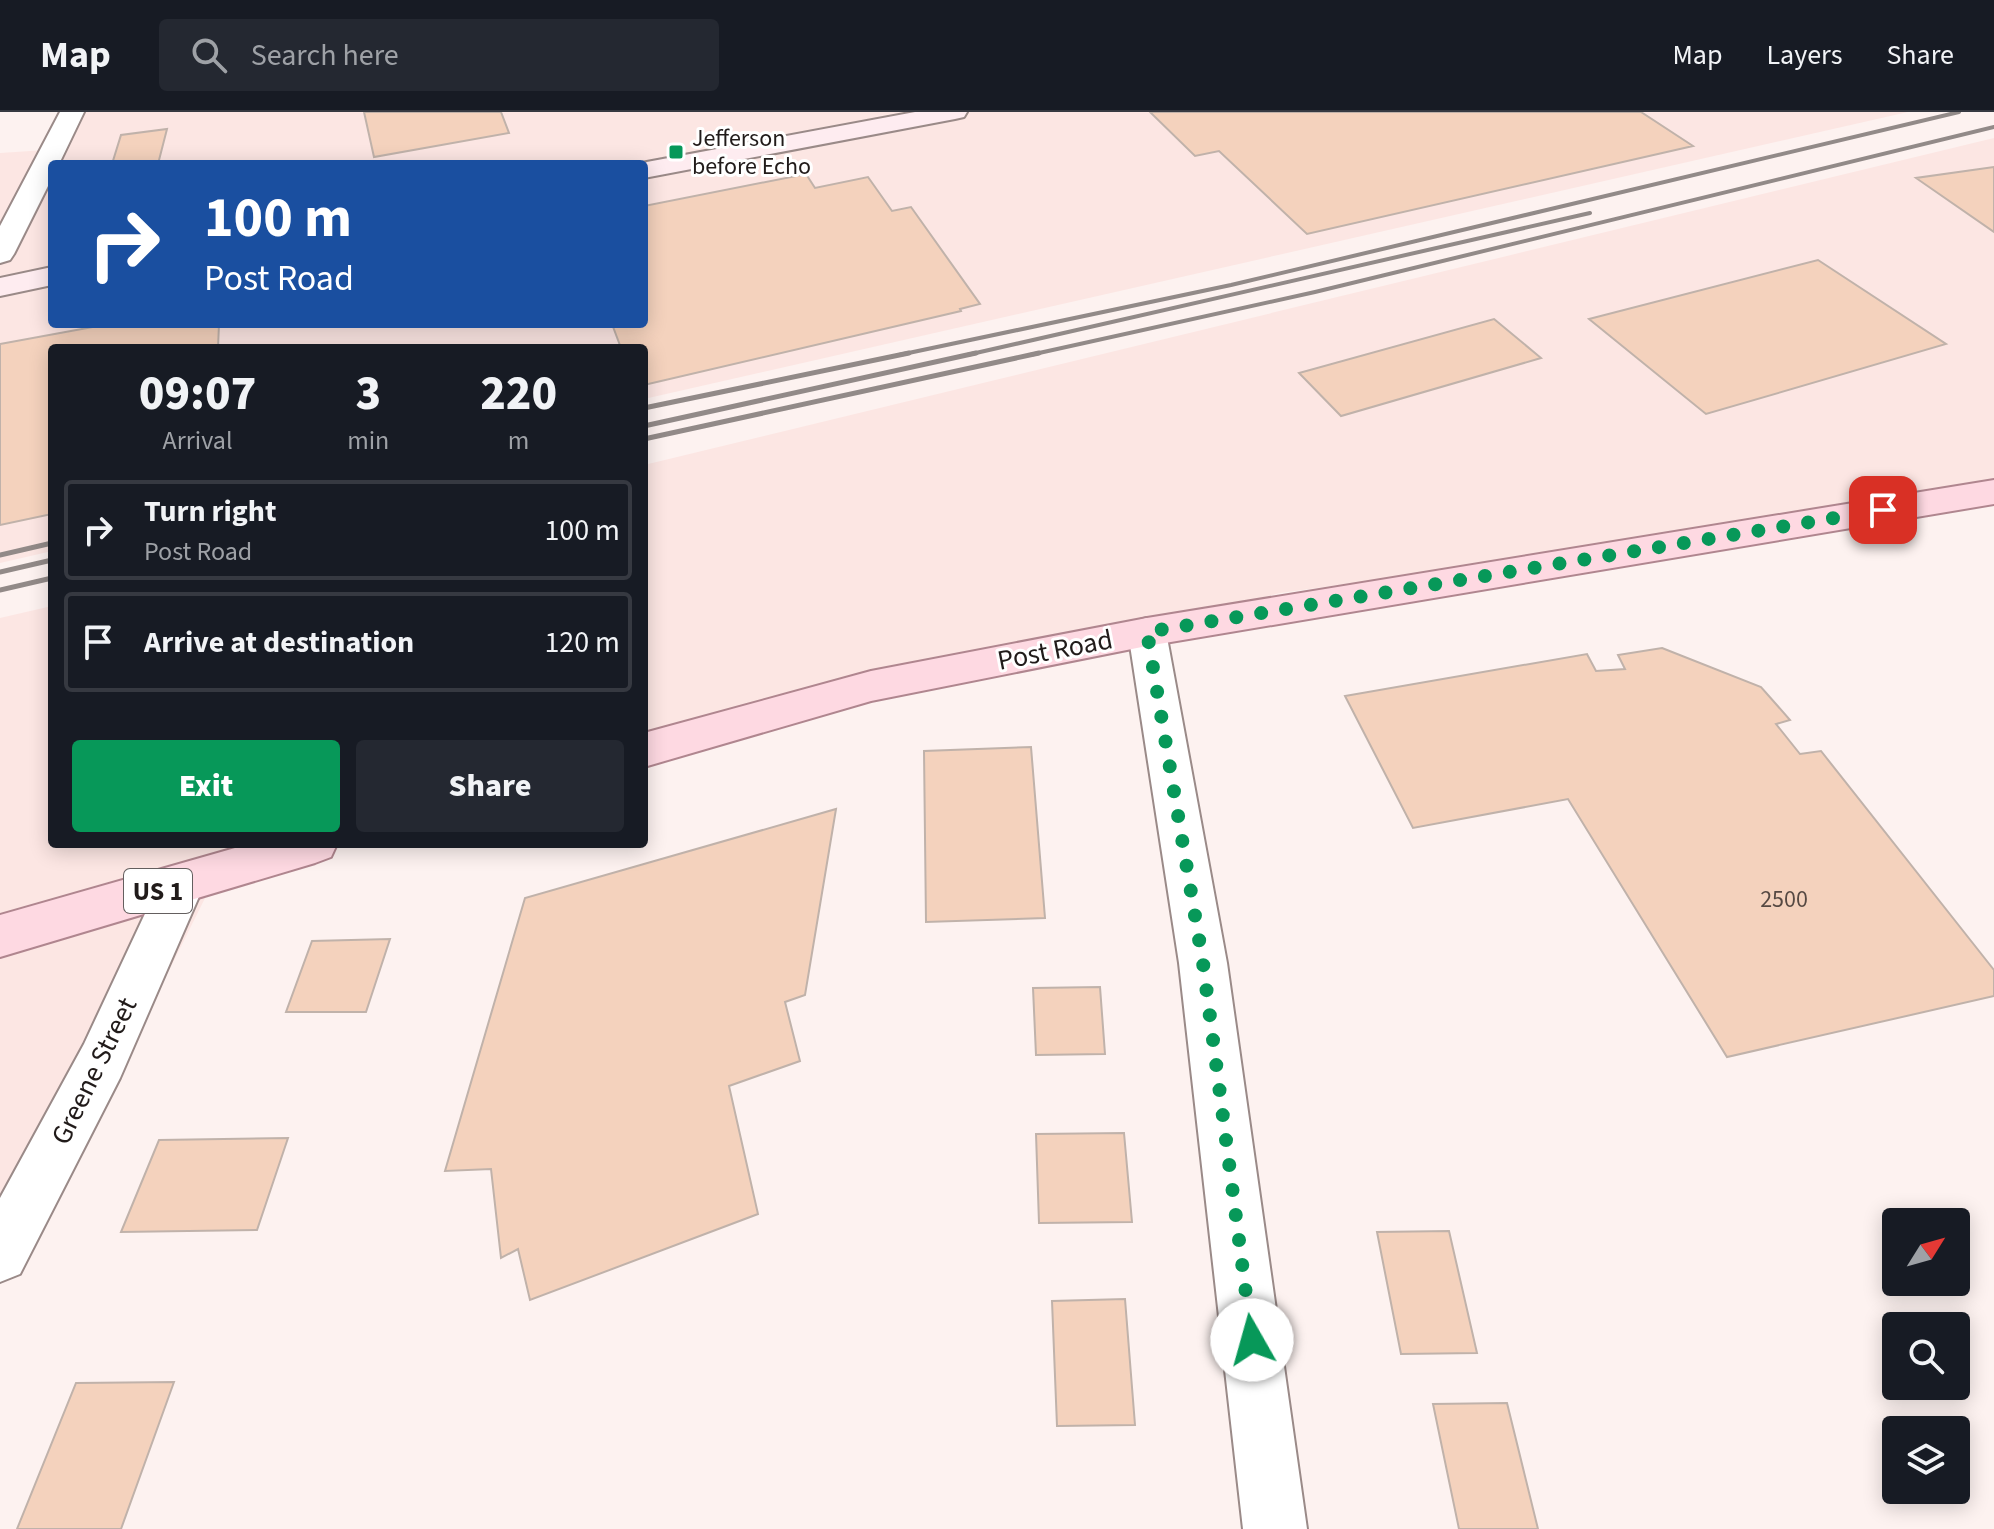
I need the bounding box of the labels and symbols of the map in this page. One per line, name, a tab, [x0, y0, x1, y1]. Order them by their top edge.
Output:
place label: Jefferson before Echo	[692, 121, 811, 184]
marker: Jefferson before Echo	[667, 143, 685, 161]
pin	[1849, 476, 1917, 544]
street label: Post Road	[994, 619, 1116, 681]
road number: US 1	[124, 869, 192, 913]
house number: 2500	[1760, 882, 1808, 917]
street label: Greene Street	[41, 990, 147, 1151]
north arrow	[1882, 1208, 1970, 1296]
position arrow	[1210, 1298, 1294, 1382]

